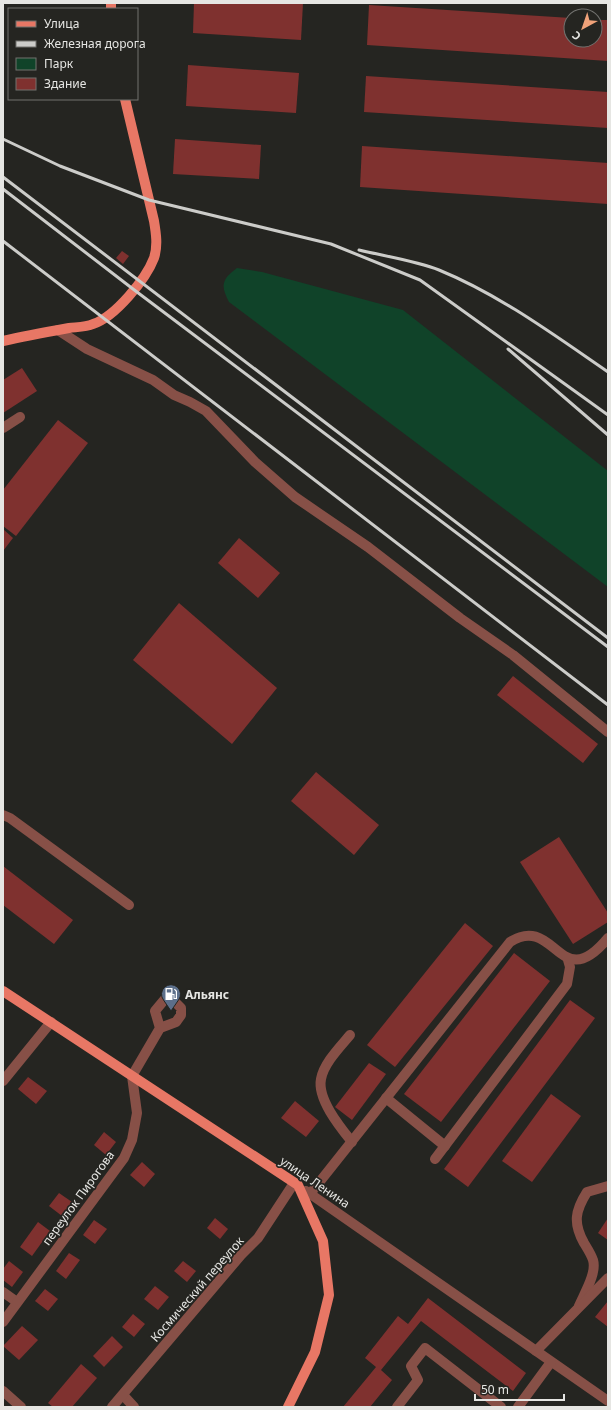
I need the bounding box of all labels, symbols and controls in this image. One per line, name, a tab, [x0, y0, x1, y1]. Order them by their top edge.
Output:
legend	[8, 8, 138, 100]
north arrow	[563, 8, 603, 48]
text: Улица	[44, 15, 79, 32]
text: С	[569, 28, 584, 44]
text: Железная дорога	[44, 35, 146, 52]
text: Парк	[44, 55, 74, 72]
text: Здание	[44, 75, 87, 92]
fuel station icon: Альянс	[160, 983, 182, 1011]
place label: Альянс	[185, 986, 229, 1003]
street label: переулок Пирогова	[38, 1147, 118, 1249]
street label: улица Ленина	[277, 1152, 353, 1212]
street label: Космический переулок	[146, 1232, 248, 1345]
scale bar	[475, 1376, 564, 1402]
text: 50 m	[481, 1381, 509, 1398]

